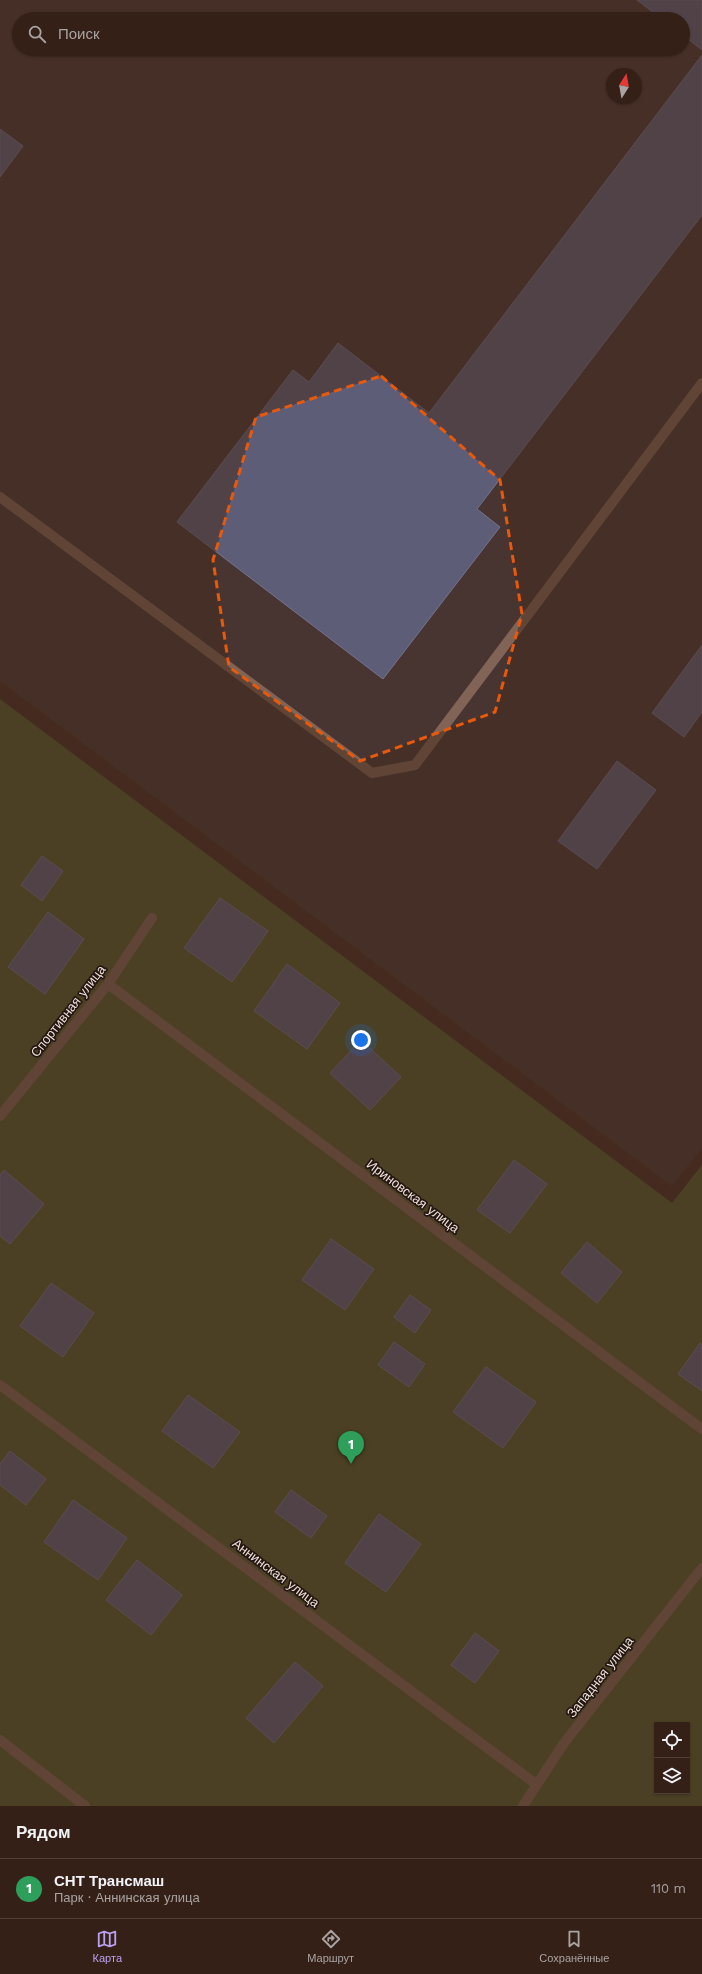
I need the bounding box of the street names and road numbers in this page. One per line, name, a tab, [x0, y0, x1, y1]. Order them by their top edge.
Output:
street label: Спортивная улица	[28, 962, 109, 1060]
street label: Ириновская улица	[364, 1156, 463, 1236]
street label: Аннинская улица	[230, 1536, 323, 1611]
street label: Западная улица	[564, 1633, 637, 1720]

